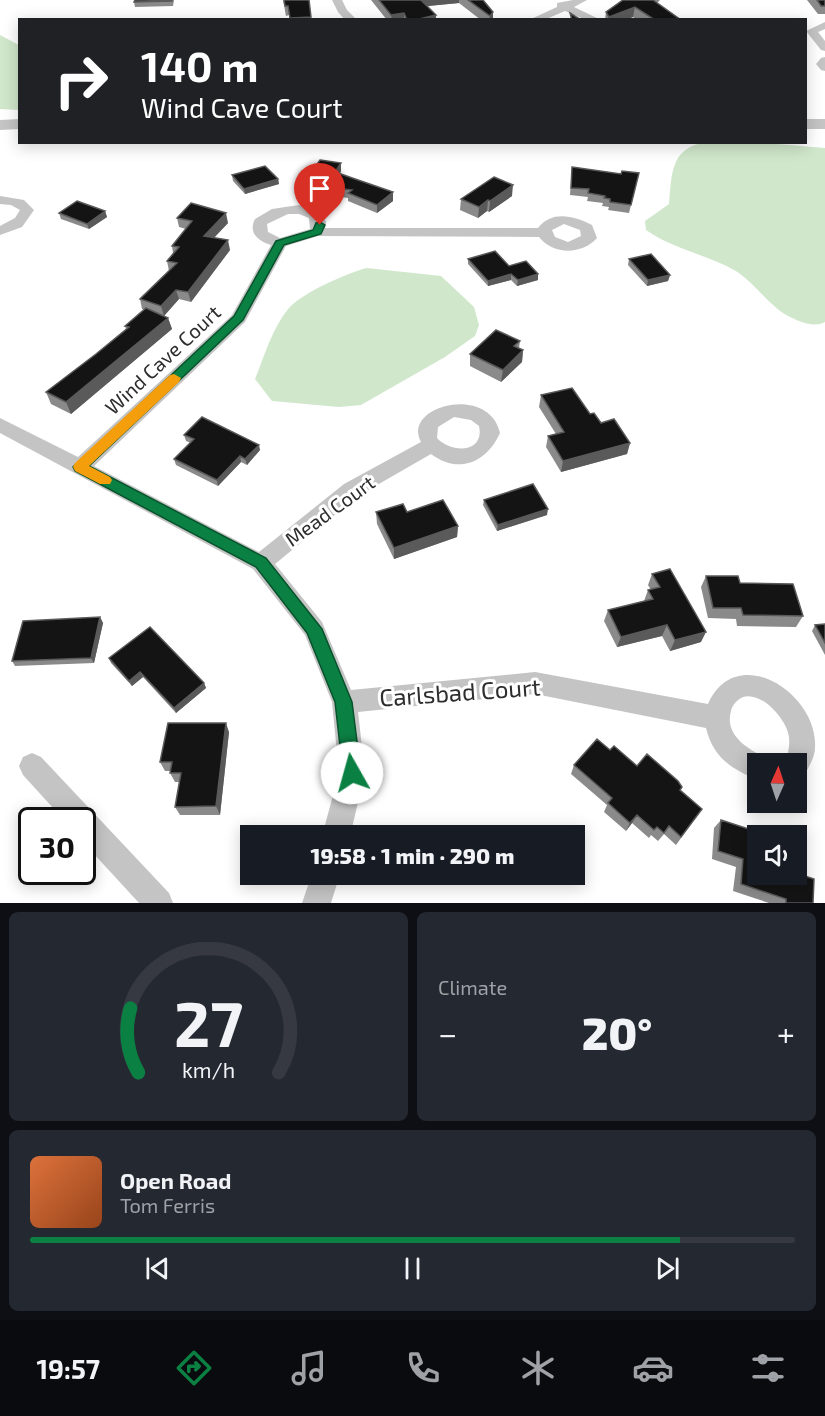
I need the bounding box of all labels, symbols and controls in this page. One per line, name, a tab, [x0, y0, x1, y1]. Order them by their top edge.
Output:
text: 140 m	[141, 40, 258, 90]
icon: right	[42, 42, 120, 120]
text: Wind Cave Court	[141, 91, 343, 123]
pin	[294, 163, 345, 225]
icon: arrive	[303, 172, 336, 205]
street label: Wind Cave Court	[100, 299, 225, 419]
street label: Mead Court	[280, 469, 379, 551]
street label: Carlsbad Court	[378, 671, 541, 712]
position arrow	[320, 741, 384, 805]
north arrow	[747, 753, 807, 813]
map controls	[747, 753, 807, 885]
speed limit sign: 30	[18, 807, 96, 885]
button: sound	[747, 825, 807, 885]
text: 19:58 · 1 min · 290 m	[311, 842, 514, 868]
text: Climate	[438, 975, 507, 999]
text: 27	[174, 985, 243, 1060]
text: 20°	[582, 1005, 652, 1059]
text: −	[438, 1013, 457, 1053]
text: +	[777, 1013, 795, 1053]
text: km/h	[182, 1058, 235, 1083]
text: Open Road	[120, 1167, 232, 1193]
text: Tom Ferris	[120, 1193, 215, 1217]
icon: previous	[141, 1252, 174, 1285]
icon: pause	[396, 1252, 429, 1285]
icon: next	[651, 1252, 684, 1285]
icon: directions	[173, 1347, 215, 1389]
icon: music	[288, 1347, 330, 1389]
icon: phone	[402, 1347, 444, 1389]
icon: climate	[517, 1347, 559, 1389]
icon: car	[632, 1347, 674, 1389]
icon: filters	[747, 1347, 789, 1389]
text: 19:57	[36, 1352, 100, 1384]

